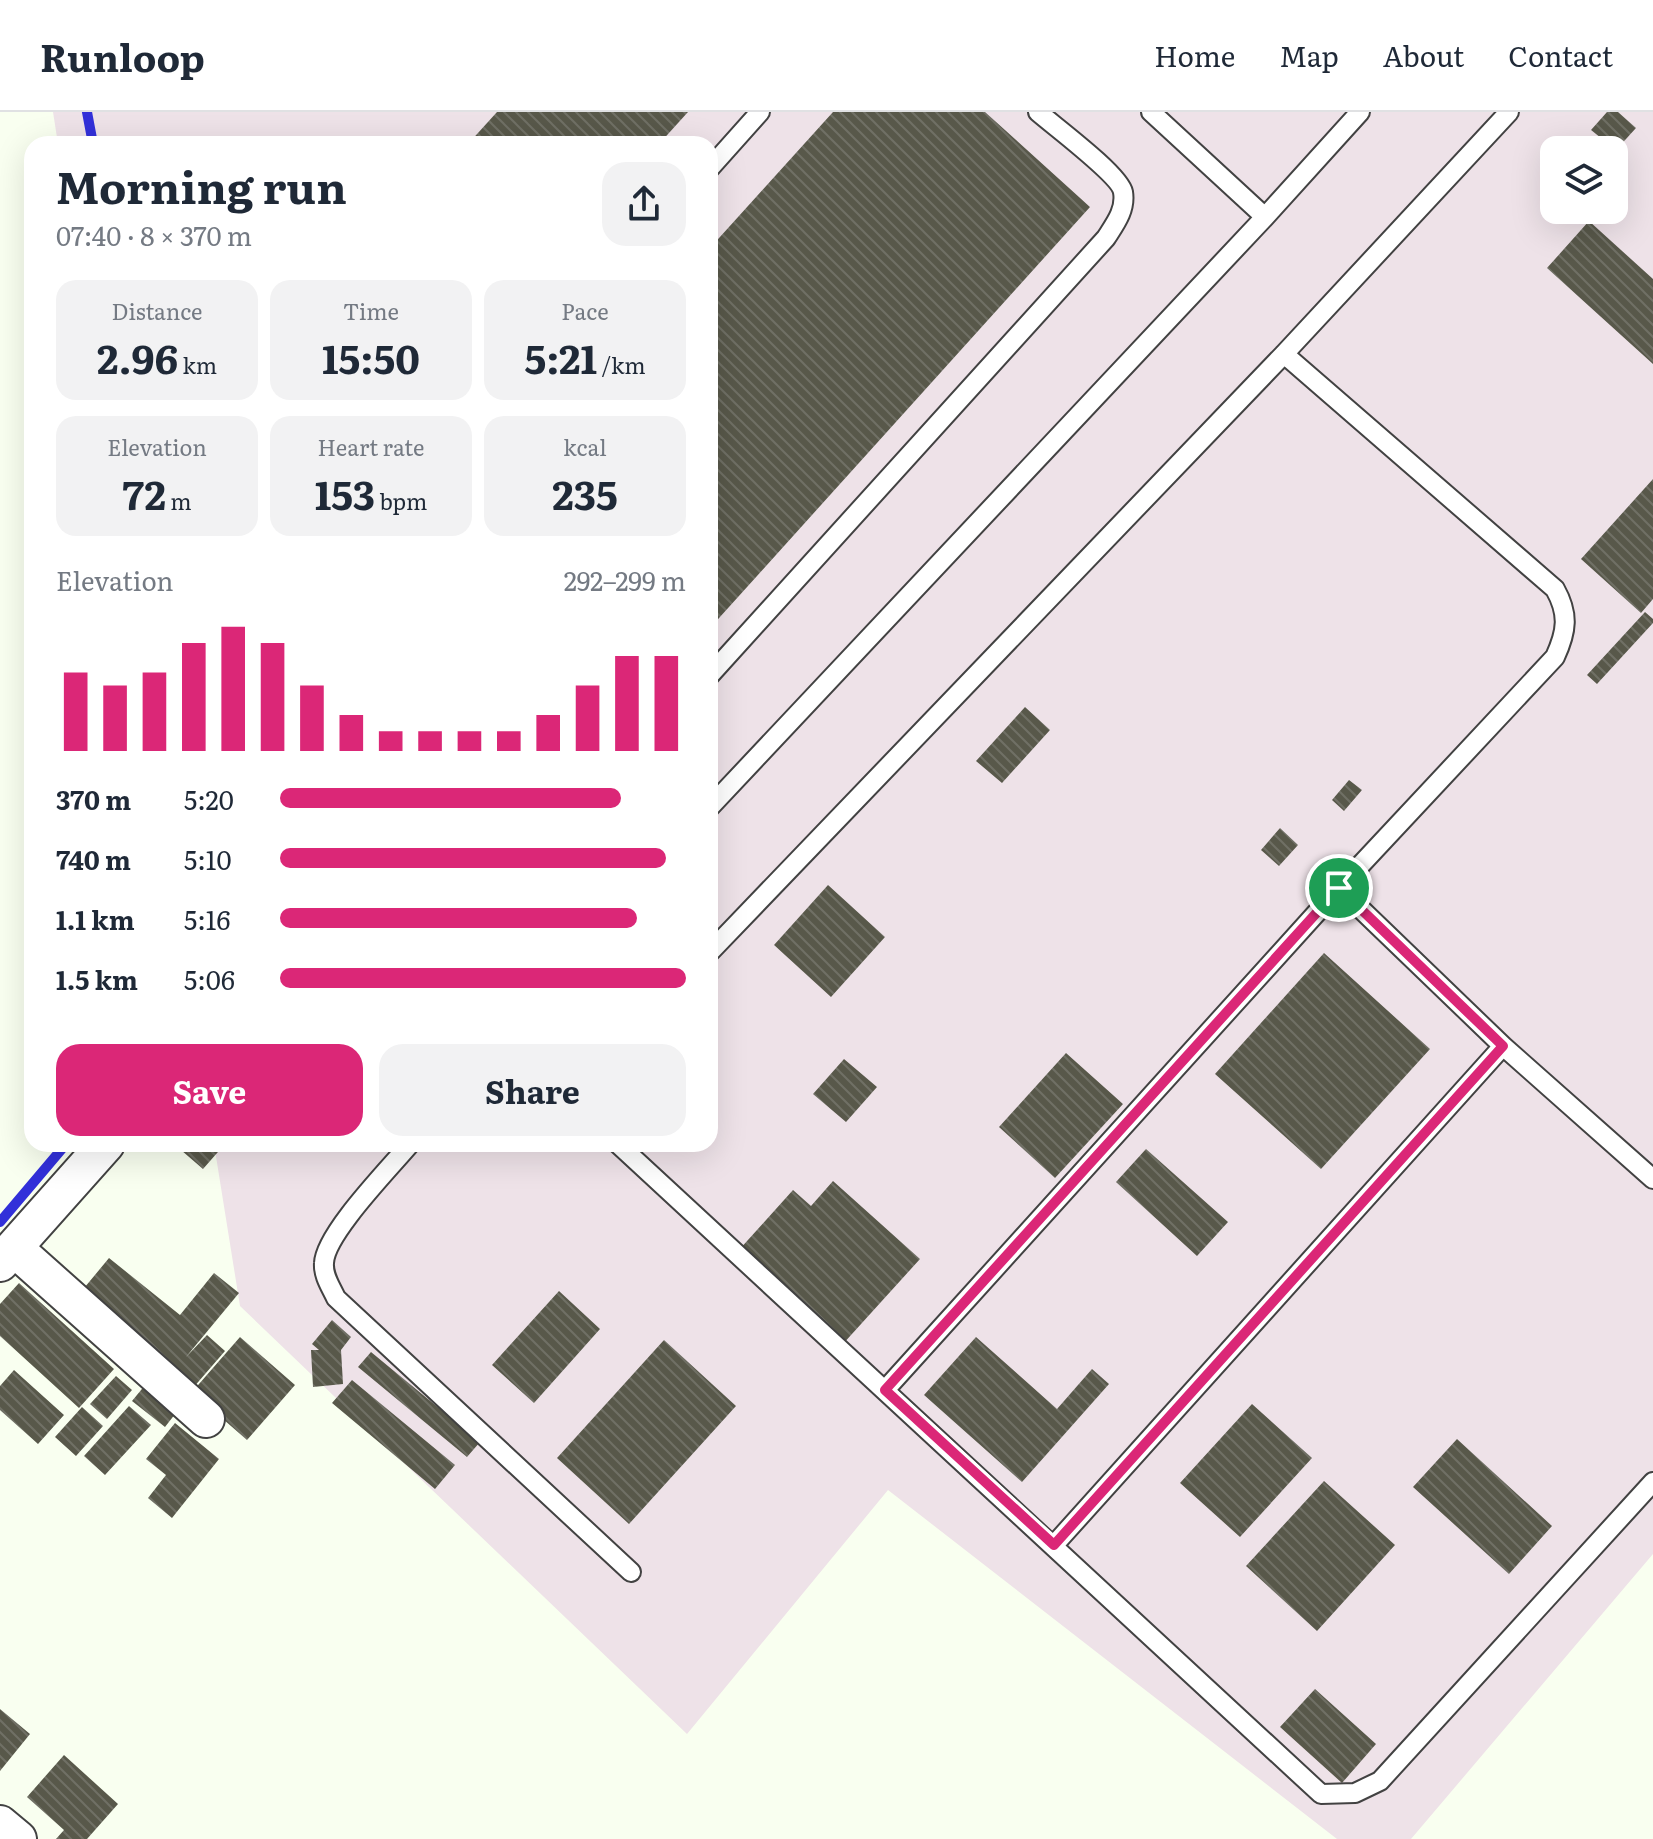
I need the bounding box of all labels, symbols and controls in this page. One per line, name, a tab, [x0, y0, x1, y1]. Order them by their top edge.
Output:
text: Runloop	[40, 27, 205, 84]
text: Home	[1154, 34, 1235, 76]
text: Map	[1279, 34, 1339, 76]
text: About	[1383, 34, 1464, 76]
text: Contact	[1508, 34, 1613, 76]
map controls	[1540, 136, 1628, 224]
button: layers	[1540, 136, 1628, 224]
text: Morning run	[56, 152, 347, 218]
button: share	[602, 162, 686, 246]
text: 07:40 · 8 × 370 m	[56, 215, 252, 254]
text: Distance	[112, 294, 202, 327]
text: Time	[343, 294, 399, 327]
text: Pace	[561, 294, 609, 327]
text: 2.96	[97, 327, 178, 386]
text: 15:50	[322, 327, 420, 386]
text: 5:21	[524, 327, 597, 386]
text: km	[178, 348, 217, 381]
text: /km	[597, 348, 646, 381]
text: Elevation	[107, 430, 207, 463]
text: Heart rate	[318, 430, 424, 463]
text: kcal	[563, 430, 607, 463]
text: 72	[122, 463, 166, 522]
text: 153	[315, 463, 375, 522]
text: 235	[552, 463, 618, 522]
text: m	[166, 484, 192, 517]
text: bpm	[375, 484, 427, 517]
text: Elevation	[56, 560, 174, 599]
text: 292–299 m	[564, 560, 686, 599]
text: 370 m	[56, 779, 131, 818]
text: 5:20	[184, 779, 234, 818]
text: 740 m	[56, 839, 131, 878]
text: 5:10	[184, 839, 231, 878]
pin	[1305, 854, 1373, 922]
icon: arrive	[1317, 866, 1361, 910]
text: 1.1 km	[56, 899, 135, 938]
text: 5:16	[184, 899, 230, 938]
text: 1.5 km	[56, 959, 138, 998]
text: 5:06	[184, 959, 235, 998]
button: Save	[56, 1044, 363, 1136]
button: Share	[379, 1044, 686, 1136]

